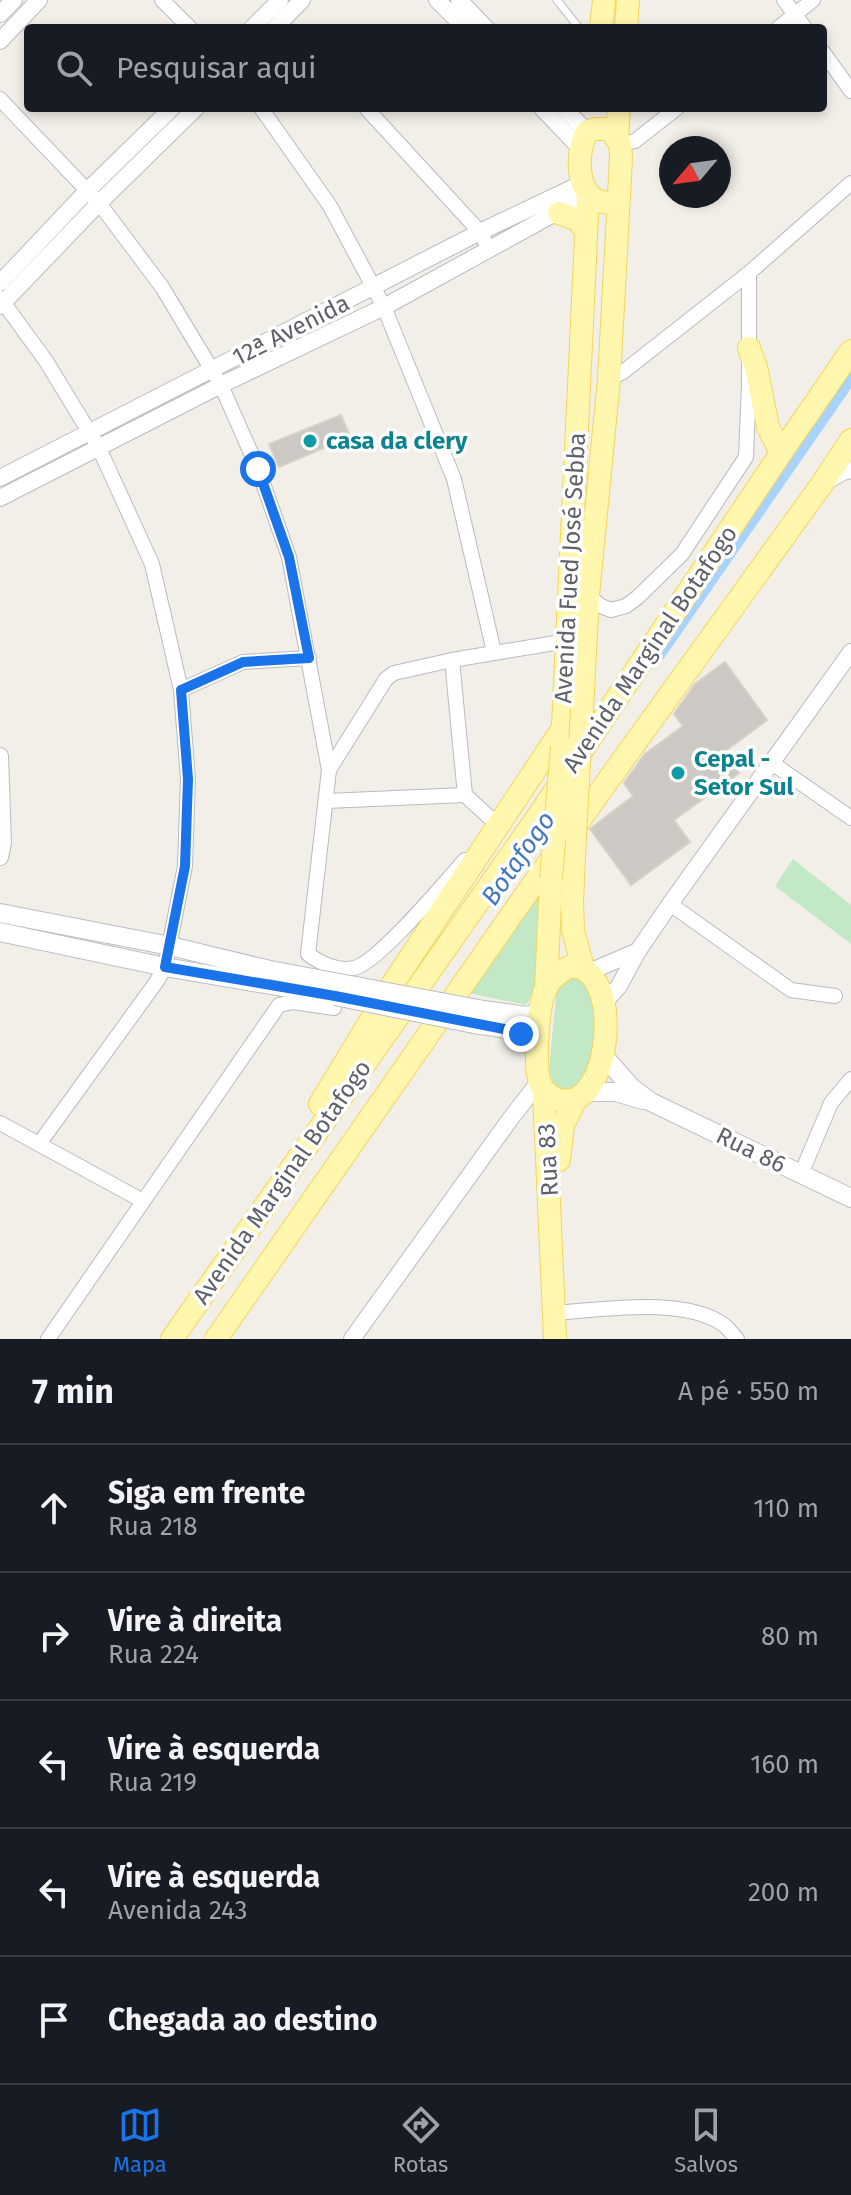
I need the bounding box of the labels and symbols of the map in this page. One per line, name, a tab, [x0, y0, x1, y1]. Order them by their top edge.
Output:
north arrow	[659, 136, 731, 208]
street label: 12ª Avenida	[228, 289, 354, 371]
place label: casa da clery	[326, 427, 468, 455]
marker: casa da clery	[301, 432, 319, 450]
street label: Avenida Fued José Sebba	[549, 432, 591, 704]
route start	[240, 451, 276, 487]
street label: Avenida Marginal Botafogo	[557, 520, 743, 778]
place label: Cepal - Setor Sul	[694, 745, 795, 801]
marker: Cepal - Setor Sul	[669, 764, 687, 782]
water label: Botafogo	[475, 805, 562, 911]
route end	[503, 1016, 539, 1052]
street label: Avenida Marginal Botafogo	[187, 1055, 377, 1309]
street label: Rua 86	[712, 1121, 790, 1179]
street label: Rua 83	[532, 1123, 564, 1197]

